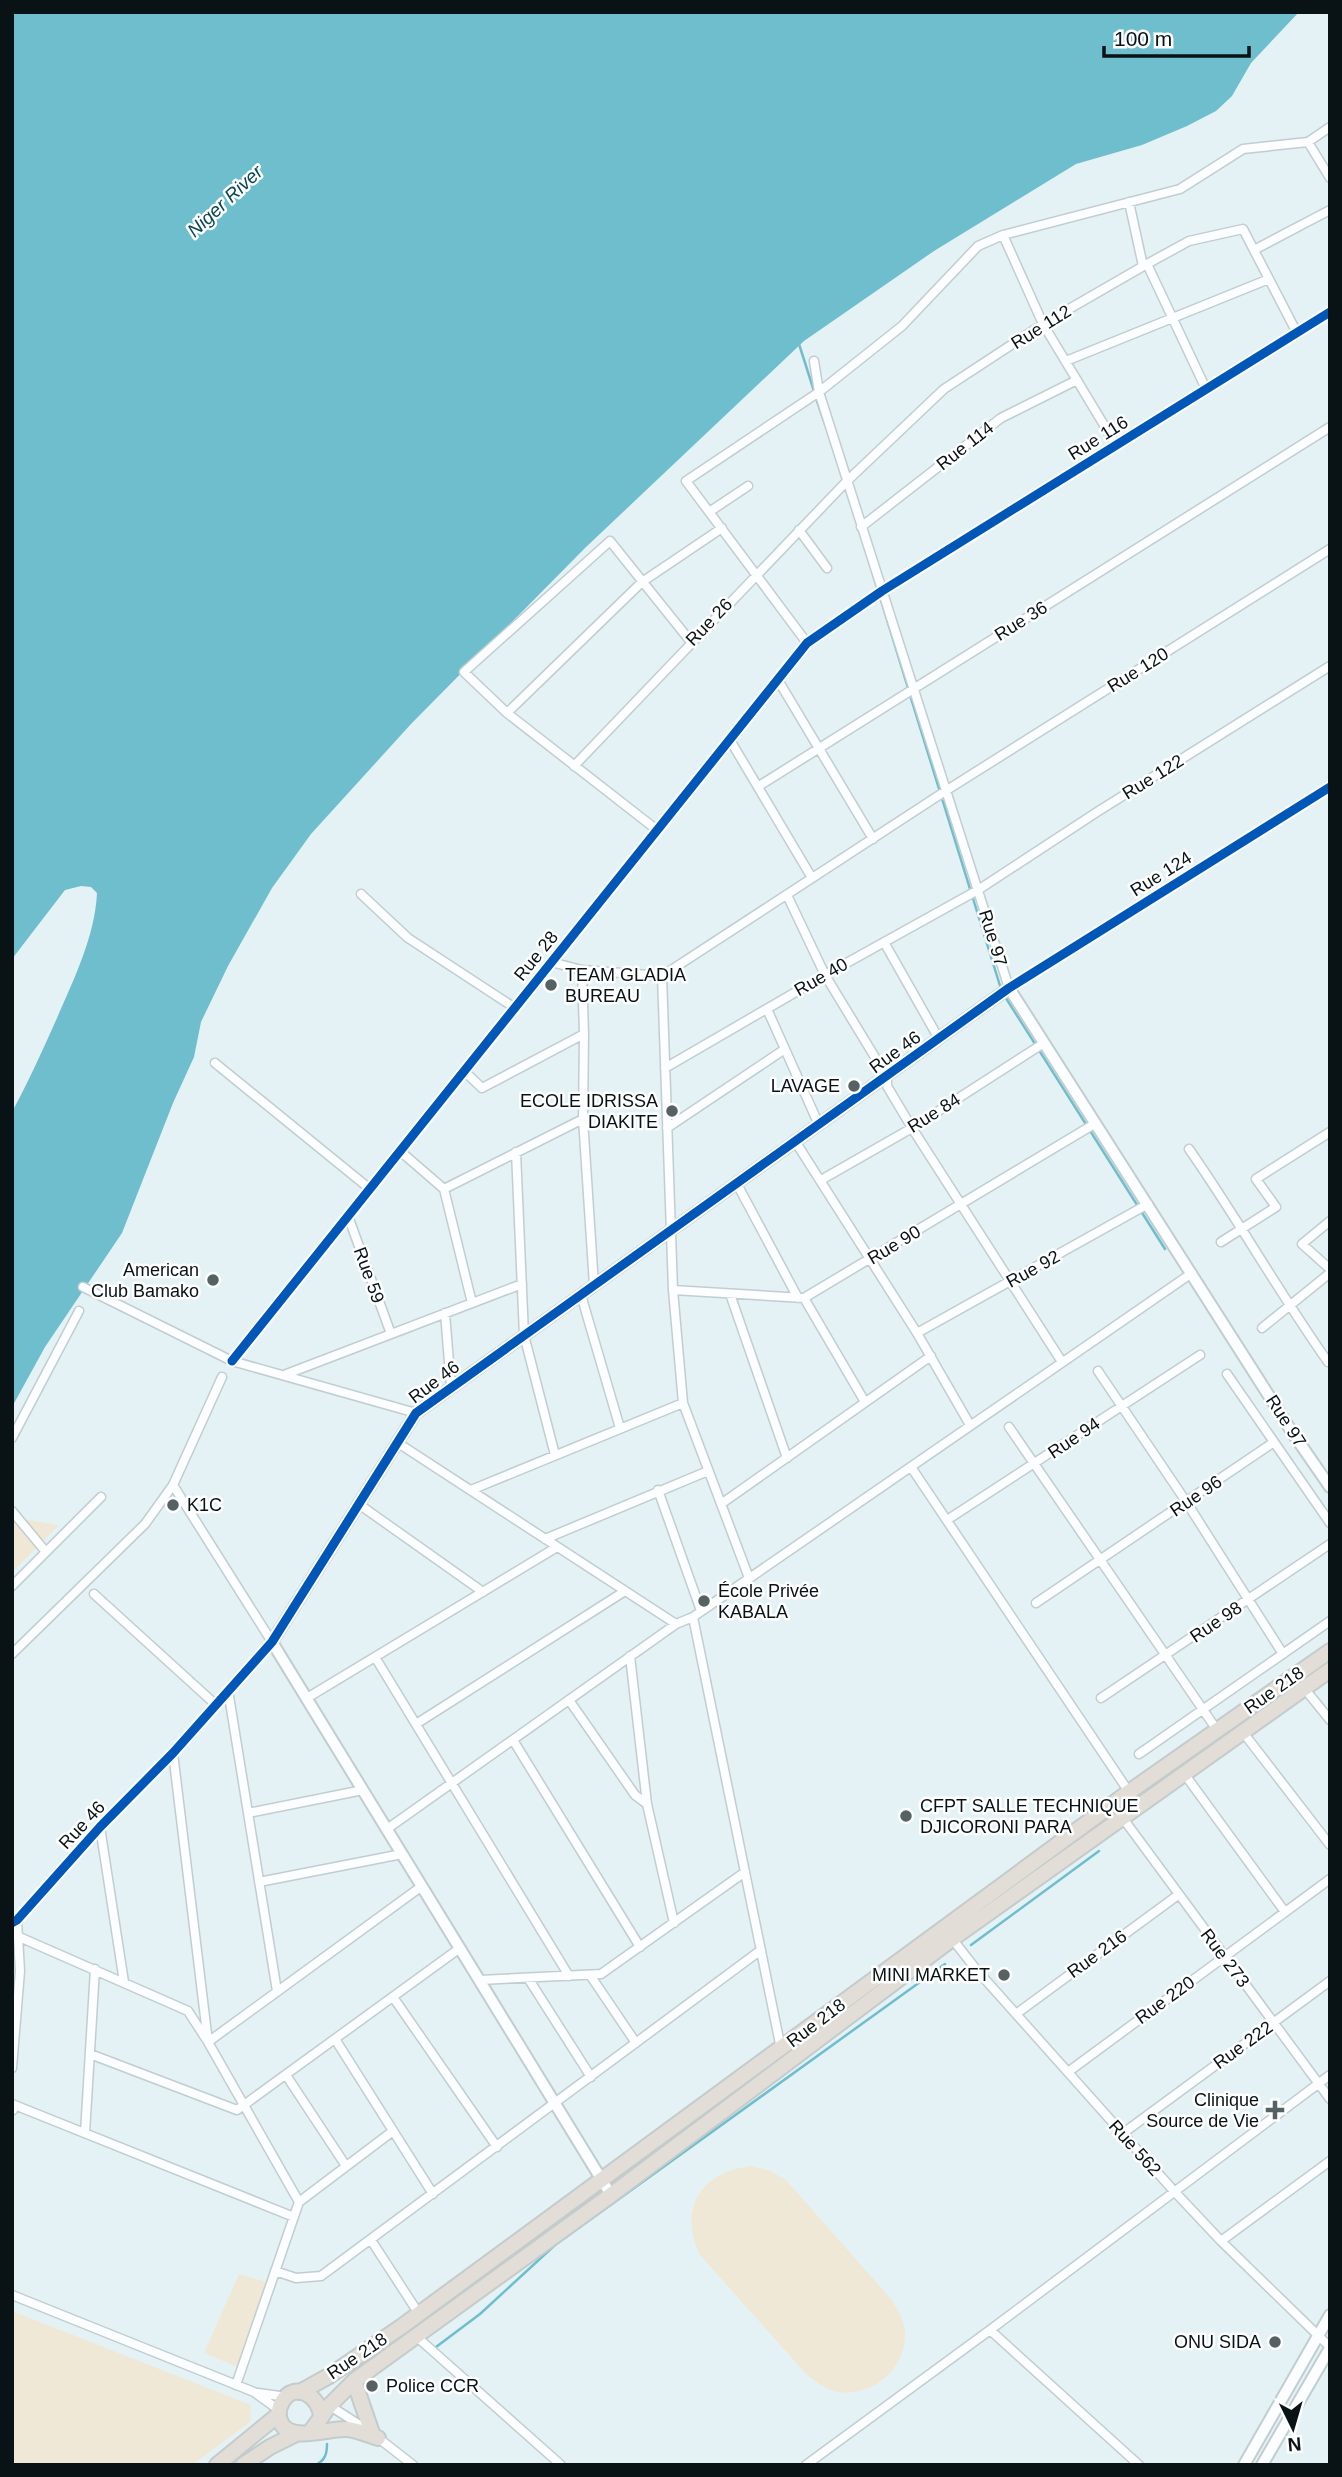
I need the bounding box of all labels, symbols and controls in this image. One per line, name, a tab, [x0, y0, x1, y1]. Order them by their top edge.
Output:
scale bar	[1104, 14, 1249, 58]
text: 100 m	[1114, 27, 1172, 50]
water label: Niger River	[183, 160, 267, 241]
street label: Rue 112	[1007, 301, 1075, 353]
street label: Rue 116	[1064, 412, 1132, 464]
street label: Rue 114	[933, 418, 997, 474]
street label: Rue 26	[682, 594, 736, 650]
street label: Rue 36	[991, 597, 1051, 645]
street label: Rue 120	[1104, 643, 1172, 697]
street label: Rue 122	[1119, 750, 1187, 804]
street label: Rue 124	[1127, 847, 1195, 901]
street label: Rue 97	[975, 907, 1011, 969]
street label: Rue 28	[510, 927, 562, 985]
street label: Rue 40	[791, 954, 851, 1000]
place label: TEAM GLADIA BUREAU	[565, 965, 686, 1006]
marker: TEAM GLADIA BUREAU	[543, 977, 559, 993]
street label: Rue 46	[866, 1027, 924, 1077]
place label: LAVAGE	[771, 1076, 840, 1096]
marker: LAVAGE	[846, 1078, 862, 1094]
street label: Rue 84	[904, 1089, 964, 1137]
place label: ECOLE IDRISSA DIAKITE	[520, 1091, 658, 1132]
marker: ECOLE IDRISSA DIAKITE	[664, 1103, 680, 1119]
street label: Rue 90	[864, 1221, 924, 1269]
street label: Rue 59	[350, 1244, 388, 1306]
street label: Rue 92	[1003, 1246, 1063, 1292]
place label: American Club Bamako	[91, 1260, 199, 1301]
marker: American Club Bamako	[205, 1272, 221, 1288]
street label: Rue 46	[405, 1357, 463, 1407]
street label: Rue 97	[1262, 1391, 1310, 1451]
street label: Rue 94	[1044, 1413, 1104, 1463]
street label: Rue 96	[1166, 1471, 1226, 1521]
place label: K1C	[187, 1495, 222, 1515]
marker: K1C	[165, 1497, 181, 1513]
place label: École Privée KABALA	[718, 1581, 819, 1622]
marker: École Privée KABALA	[696, 1593, 712, 1609]
street label: Rue 98	[1186, 1597, 1246, 1647]
street label: Rue 218	[1240, 1662, 1308, 1718]
place label: CFPT SALLE TECHNIQUE DJICORONI PARA	[920, 1796, 1138, 1837]
street label: Rue 46	[55, 1797, 109, 1853]
marker: CFPT SALLE TECHNIQUE DJICORONI PARA	[898, 1808, 914, 1824]
street label: Rue 273	[1197, 1925, 1253, 1991]
street label: Rue 216	[1064, 1926, 1130, 1982]
place label: MINI MARKET	[872, 1965, 990, 1985]
marker: MINI MARKET	[996, 1967, 1012, 1983]
street label: Rue 220	[1132, 1972, 1198, 2028]
street label: Rue 218	[783, 1995, 849, 2051]
street label: Rue 222	[1210, 2017, 1276, 2073]
place label: Clinique Source de Vie	[1146, 2090, 1259, 2131]
marker: Clinique Source de Vie	[1265, 2100, 1285, 2120]
street label: Rue 562	[1105, 2116, 1165, 2180]
street label: Rue 218	[323, 2329, 391, 2383]
place label: ONU SIDA	[1174, 2332, 1261, 2352]
marker: ONU SIDA	[1267, 2334, 1283, 2350]
place label: Police CCR	[386, 2376, 479, 2396]
marker: Police CCR	[364, 2378, 380, 2394]
north arrow	[1258, 2393, 1328, 2463]
text: N	[1287, 2433, 1302, 2455]

